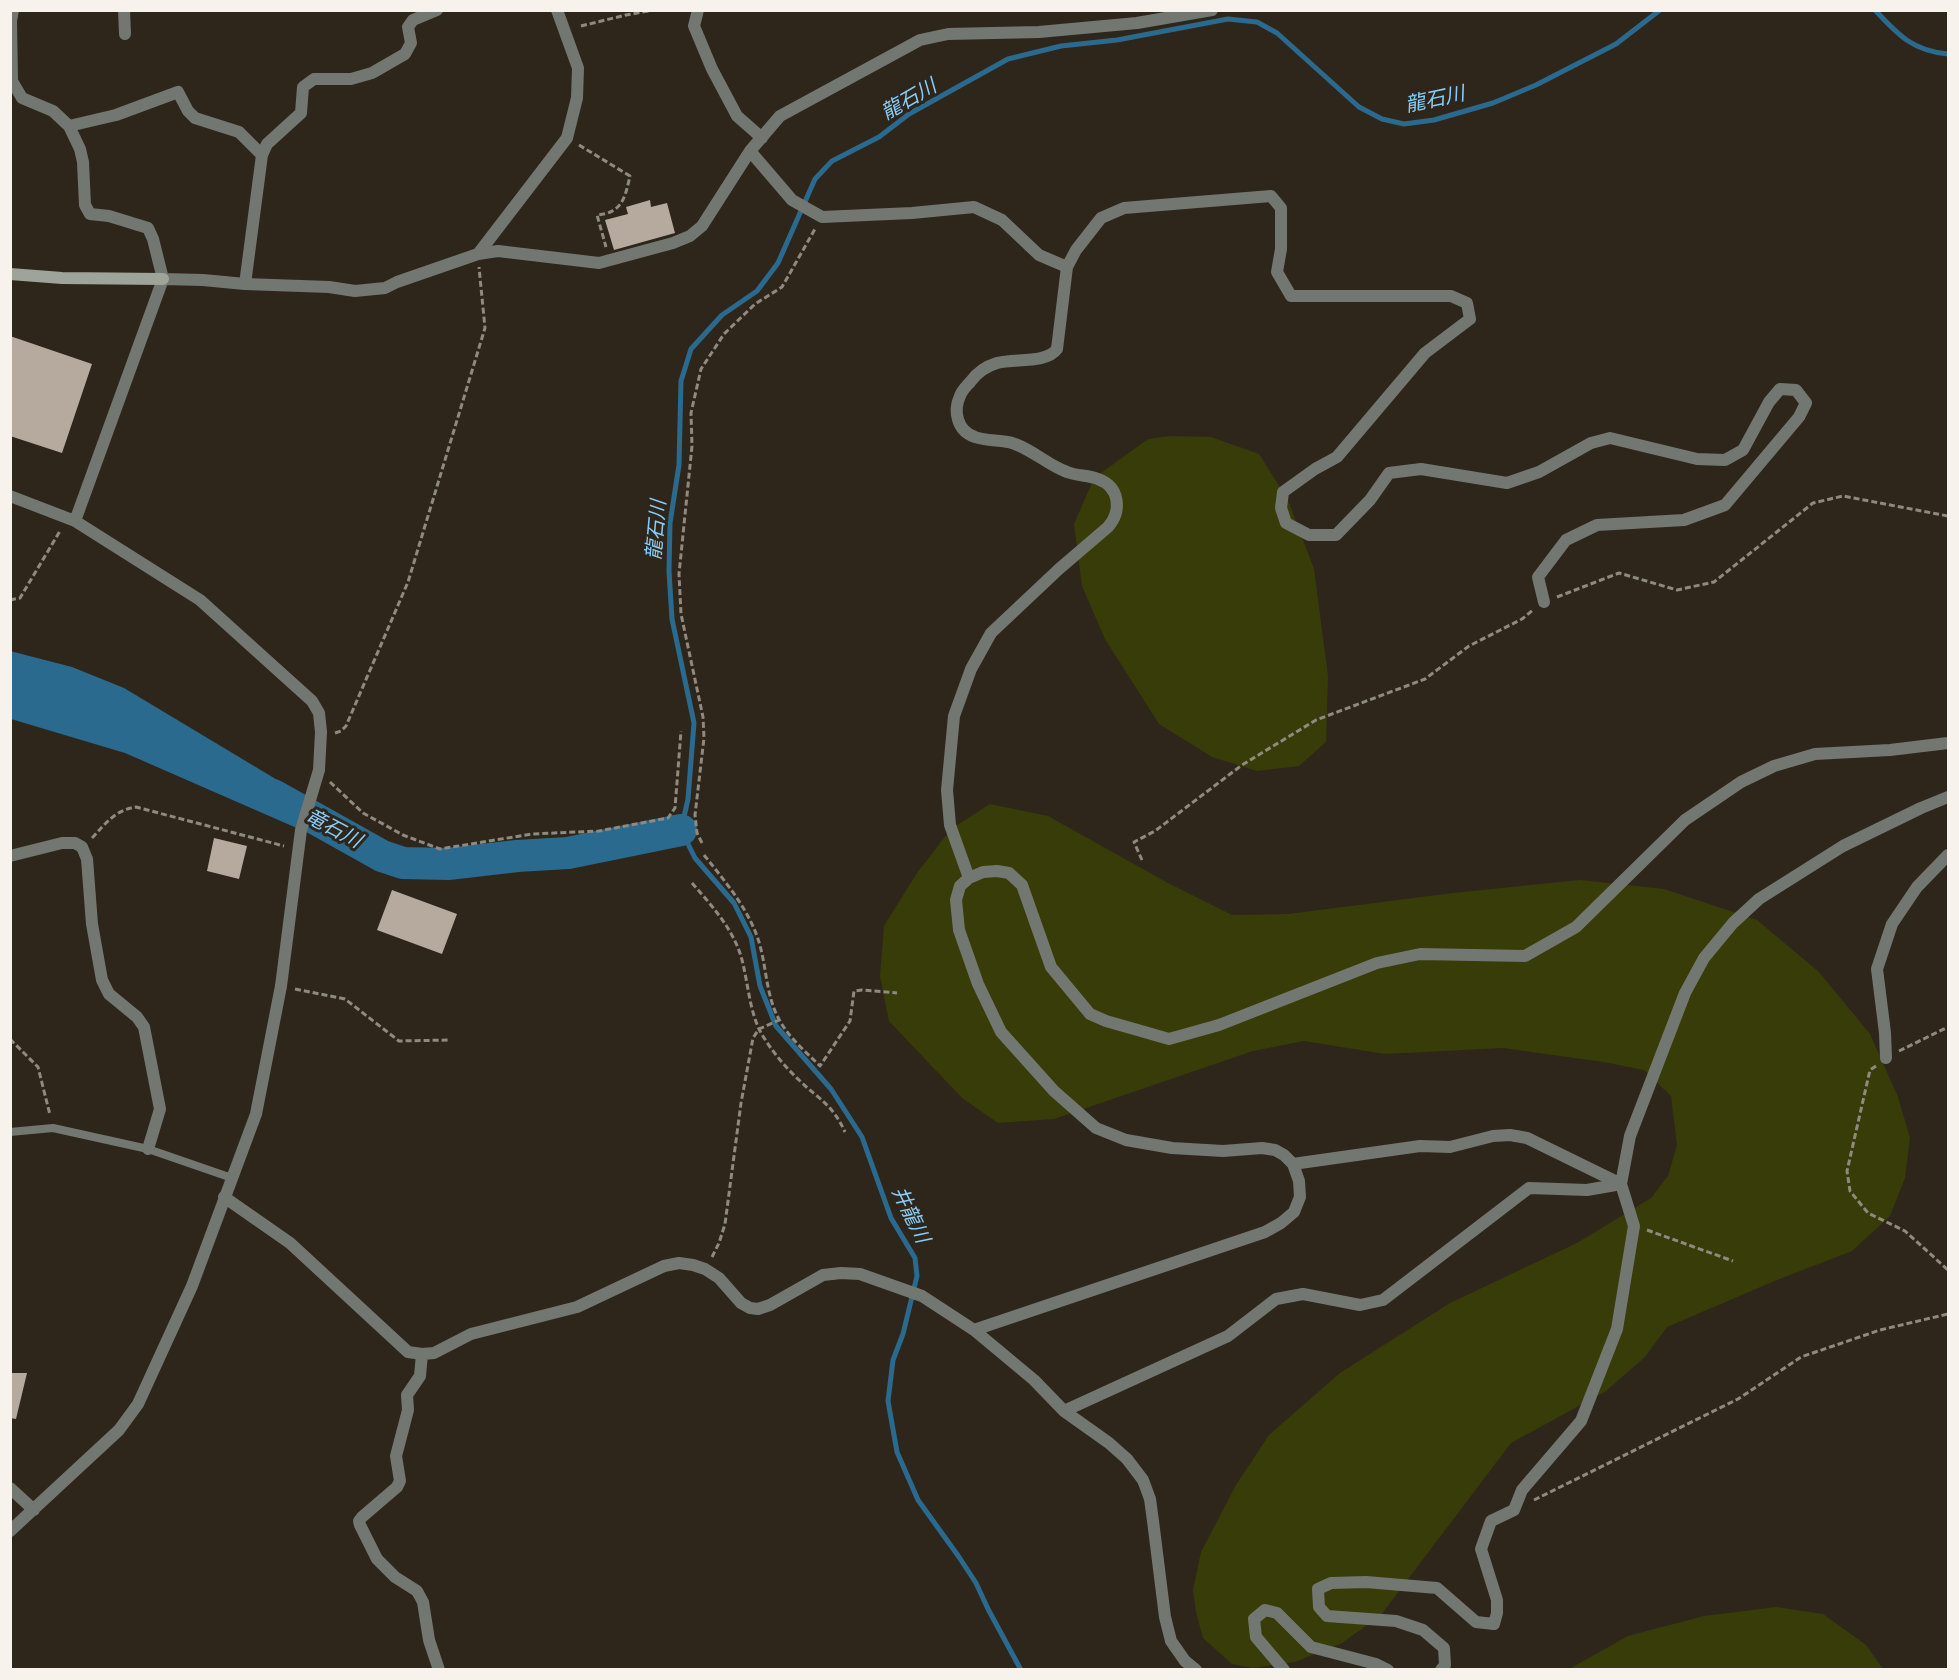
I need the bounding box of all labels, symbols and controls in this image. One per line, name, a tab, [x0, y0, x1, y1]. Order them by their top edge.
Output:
water label: 龍石川	[877, 75, 941, 125]
water label: 龍石川	[1403, 82, 1467, 118]
water label: 龍石川	[642, 499, 672, 561]
water label: 竜石川	[301, 804, 365, 854]
water label: 井龍川	[886, 1183, 934, 1247]

